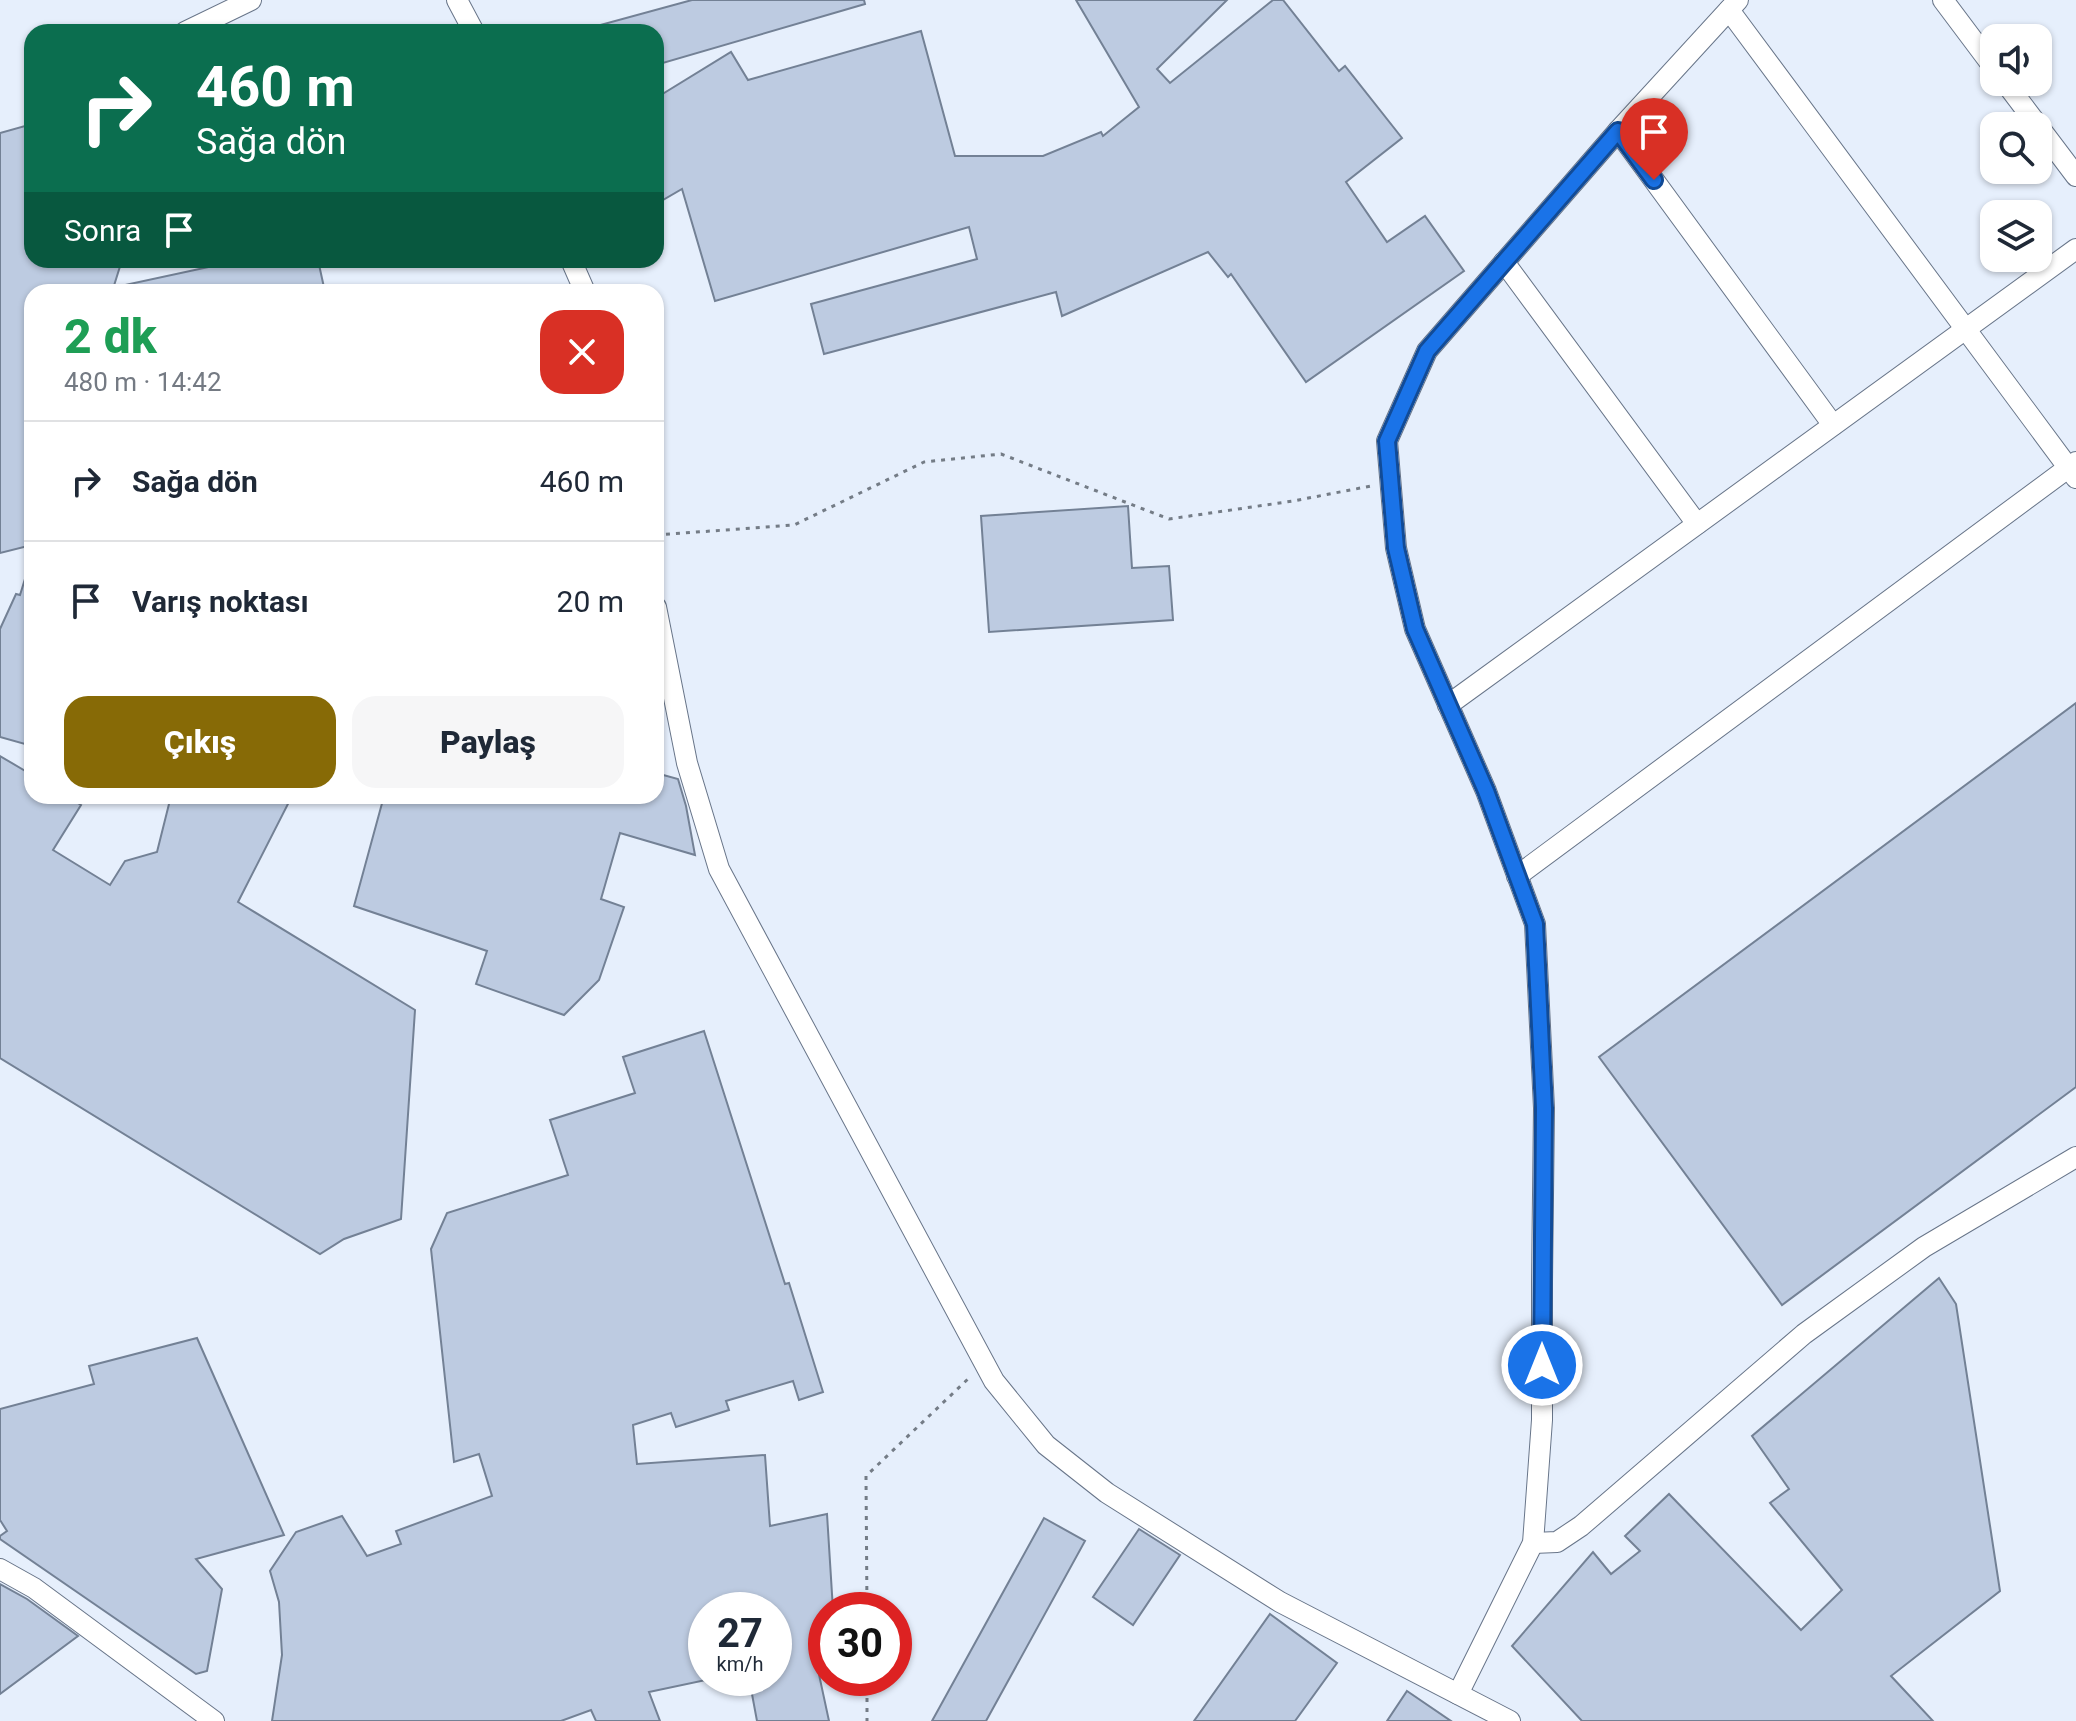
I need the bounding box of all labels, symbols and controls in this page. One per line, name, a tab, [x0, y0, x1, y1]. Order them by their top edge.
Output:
map controls	[1980, 24, 2052, 272]
button: sound	[1980, 24, 2052, 96]
text: 460 m	[196, 54, 355, 120]
icon: right	[64, 56, 168, 160]
pin	[1620, 98, 1688, 180]
icon: arrive	[1632, 110, 1676, 154]
button: search	[1980, 112, 2052, 184]
text: Sağa dön	[196, 121, 346, 163]
button: layers	[1980, 200, 2052, 272]
icon: arrive	[157, 208, 201, 252]
text: Sonra	[64, 213, 141, 248]
text: 2 dk	[64, 308, 157, 365]
button: close	[540, 310, 624, 394]
text: 480 m · 14:42	[64, 367, 222, 397]
icon: right	[64, 459, 108, 503]
text: Sağa dön	[132, 464, 258, 499]
text: 460 m	[540, 464, 624, 499]
icon: arrive	[64, 579, 108, 623]
text: Varış noktası	[132, 584, 309, 619]
text: 20 m	[557, 584, 624, 619]
button: Çıkış	[64, 696, 336, 788]
button: Paylaş	[352, 696, 624, 788]
position arrow	[1500, 1323, 1584, 1407]
speed limit sign: 30	[808, 1592, 912, 1696]
text: 27	[717, 1610, 763, 1657]
text: km/h	[717, 1652, 763, 1676]

